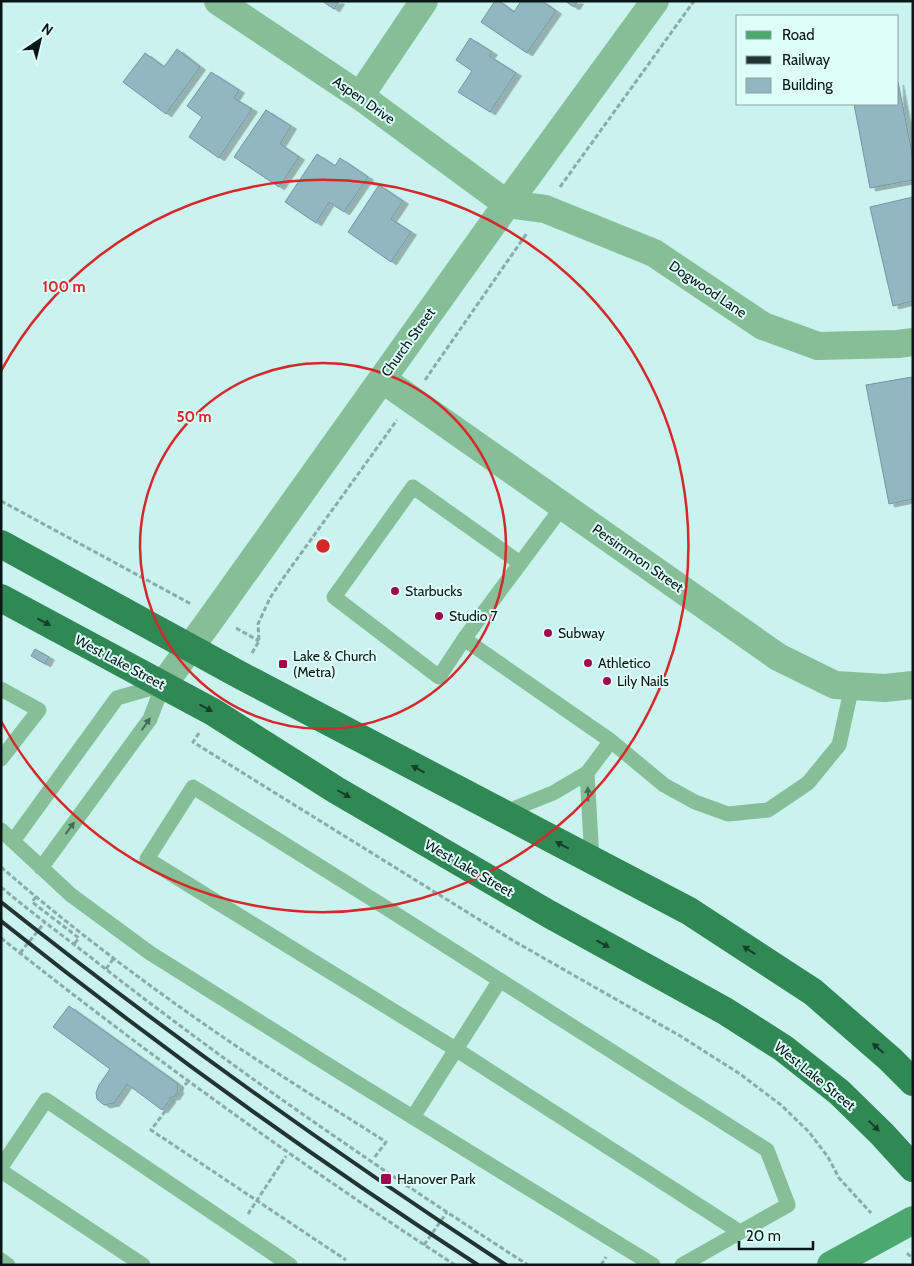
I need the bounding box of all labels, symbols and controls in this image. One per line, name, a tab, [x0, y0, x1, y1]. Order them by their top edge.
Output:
north arrow	[15, 15, 65, 65]
legend	[736, 15, 899, 105]
text: N	[38, 19, 57, 40]
text: Road	[782, 26, 815, 44]
text: Railway	[782, 51, 831, 69]
street label: Aspen Drive	[329, 72, 399, 128]
text: Building	[782, 76, 833, 94]
street label: Dogwood Lane	[666, 256, 750, 322]
text: 100 m	[42, 278, 86, 296]
street label: Church Street	[377, 304, 439, 380]
text: 50 m	[176, 408, 212, 426]
street label: Persimmon Street	[589, 520, 687, 596]
centre of rings	[314, 537, 332, 555]
place label: Starbucks	[405, 582, 463, 600]
marker: Starbucks	[389, 585, 401, 597]
place label: Studio 7	[449, 607, 498, 625]
marker: Studio 7	[433, 610, 445, 622]
one-way arrow	[37, 618, 51, 626]
place label: Subway	[558, 624, 605, 642]
marker: Subway	[542, 627, 554, 639]
street label: West Lake Street	[72, 631, 168, 693]
place label: Lake & Church (Metra)	[293, 647, 376, 681]
place label: Athletico	[598, 654, 651, 672]
marker: Athletico	[582, 657, 594, 669]
marker: Lake & Church (Metra)	[277, 658, 289, 670]
place label: Lily Nails	[617, 672, 669, 690]
marker: Lily Nails	[601, 675, 613, 687]
one-way arrow	[198, 704, 213, 712]
one-way arrow	[141, 717, 151, 731]
one-way arrow	[411, 765, 425, 773]
one-way arrow	[583, 786, 591, 802]
one-way arrow	[337, 790, 350, 799]
one-way arrow	[65, 821, 75, 835]
street label: West Lake Street	[421, 835, 517, 901]
one-way arrow	[555, 841, 569, 849]
one-way arrow	[596, 940, 611, 948]
one-way arrow	[742, 945, 756, 955]
street label: West Lake Street	[771, 1038, 860, 1114]
one-way arrow	[872, 1043, 884, 1054]
one-way arrow	[867, 1120, 879, 1132]
place label: Hanover Park	[397, 1170, 476, 1188]
marker: Hanover Park	[379, 1172, 393, 1186]
scale bar	[739, 1218, 813, 1250]
text: 20 m	[746, 1227, 781, 1245]

